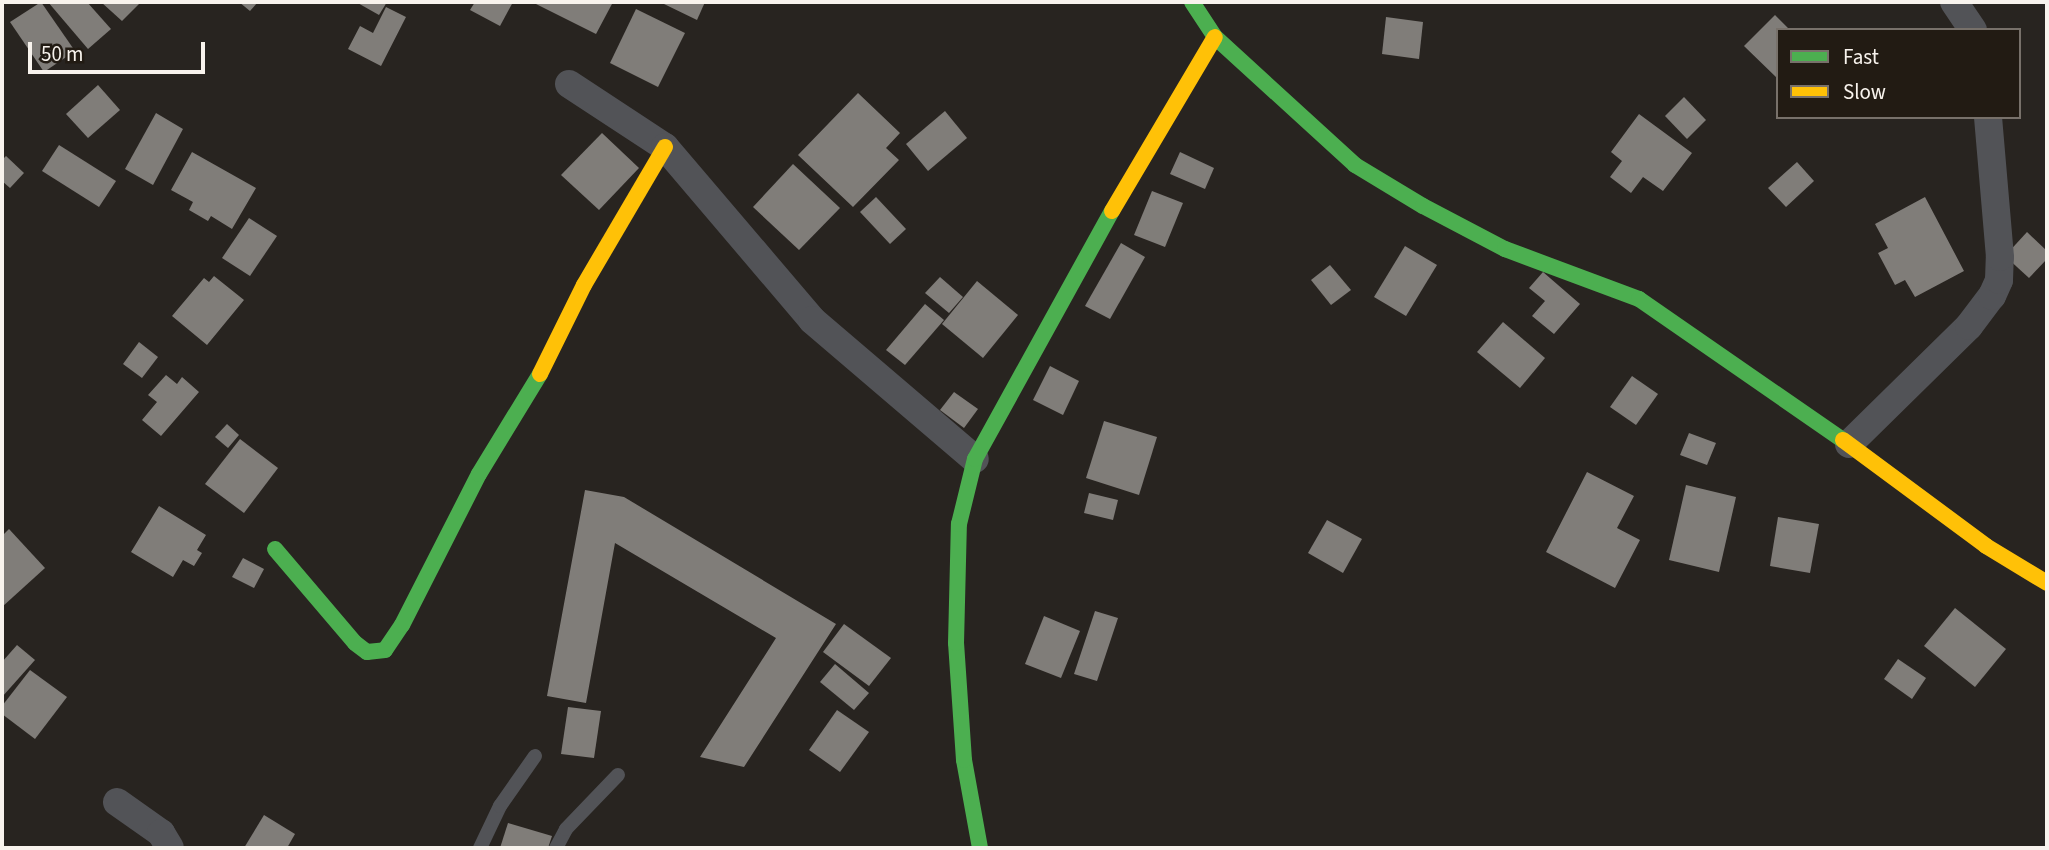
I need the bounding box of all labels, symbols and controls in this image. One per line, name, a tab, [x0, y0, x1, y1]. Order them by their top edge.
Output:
scale bar	[32, 28, 208, 72]
legend	[1776, 28, 2021, 119]
text: 50 m	[41, 39, 83, 69]
text: Fast	[1843, 42, 1879, 72]
text: Slow	[1843, 77, 1886, 107]

